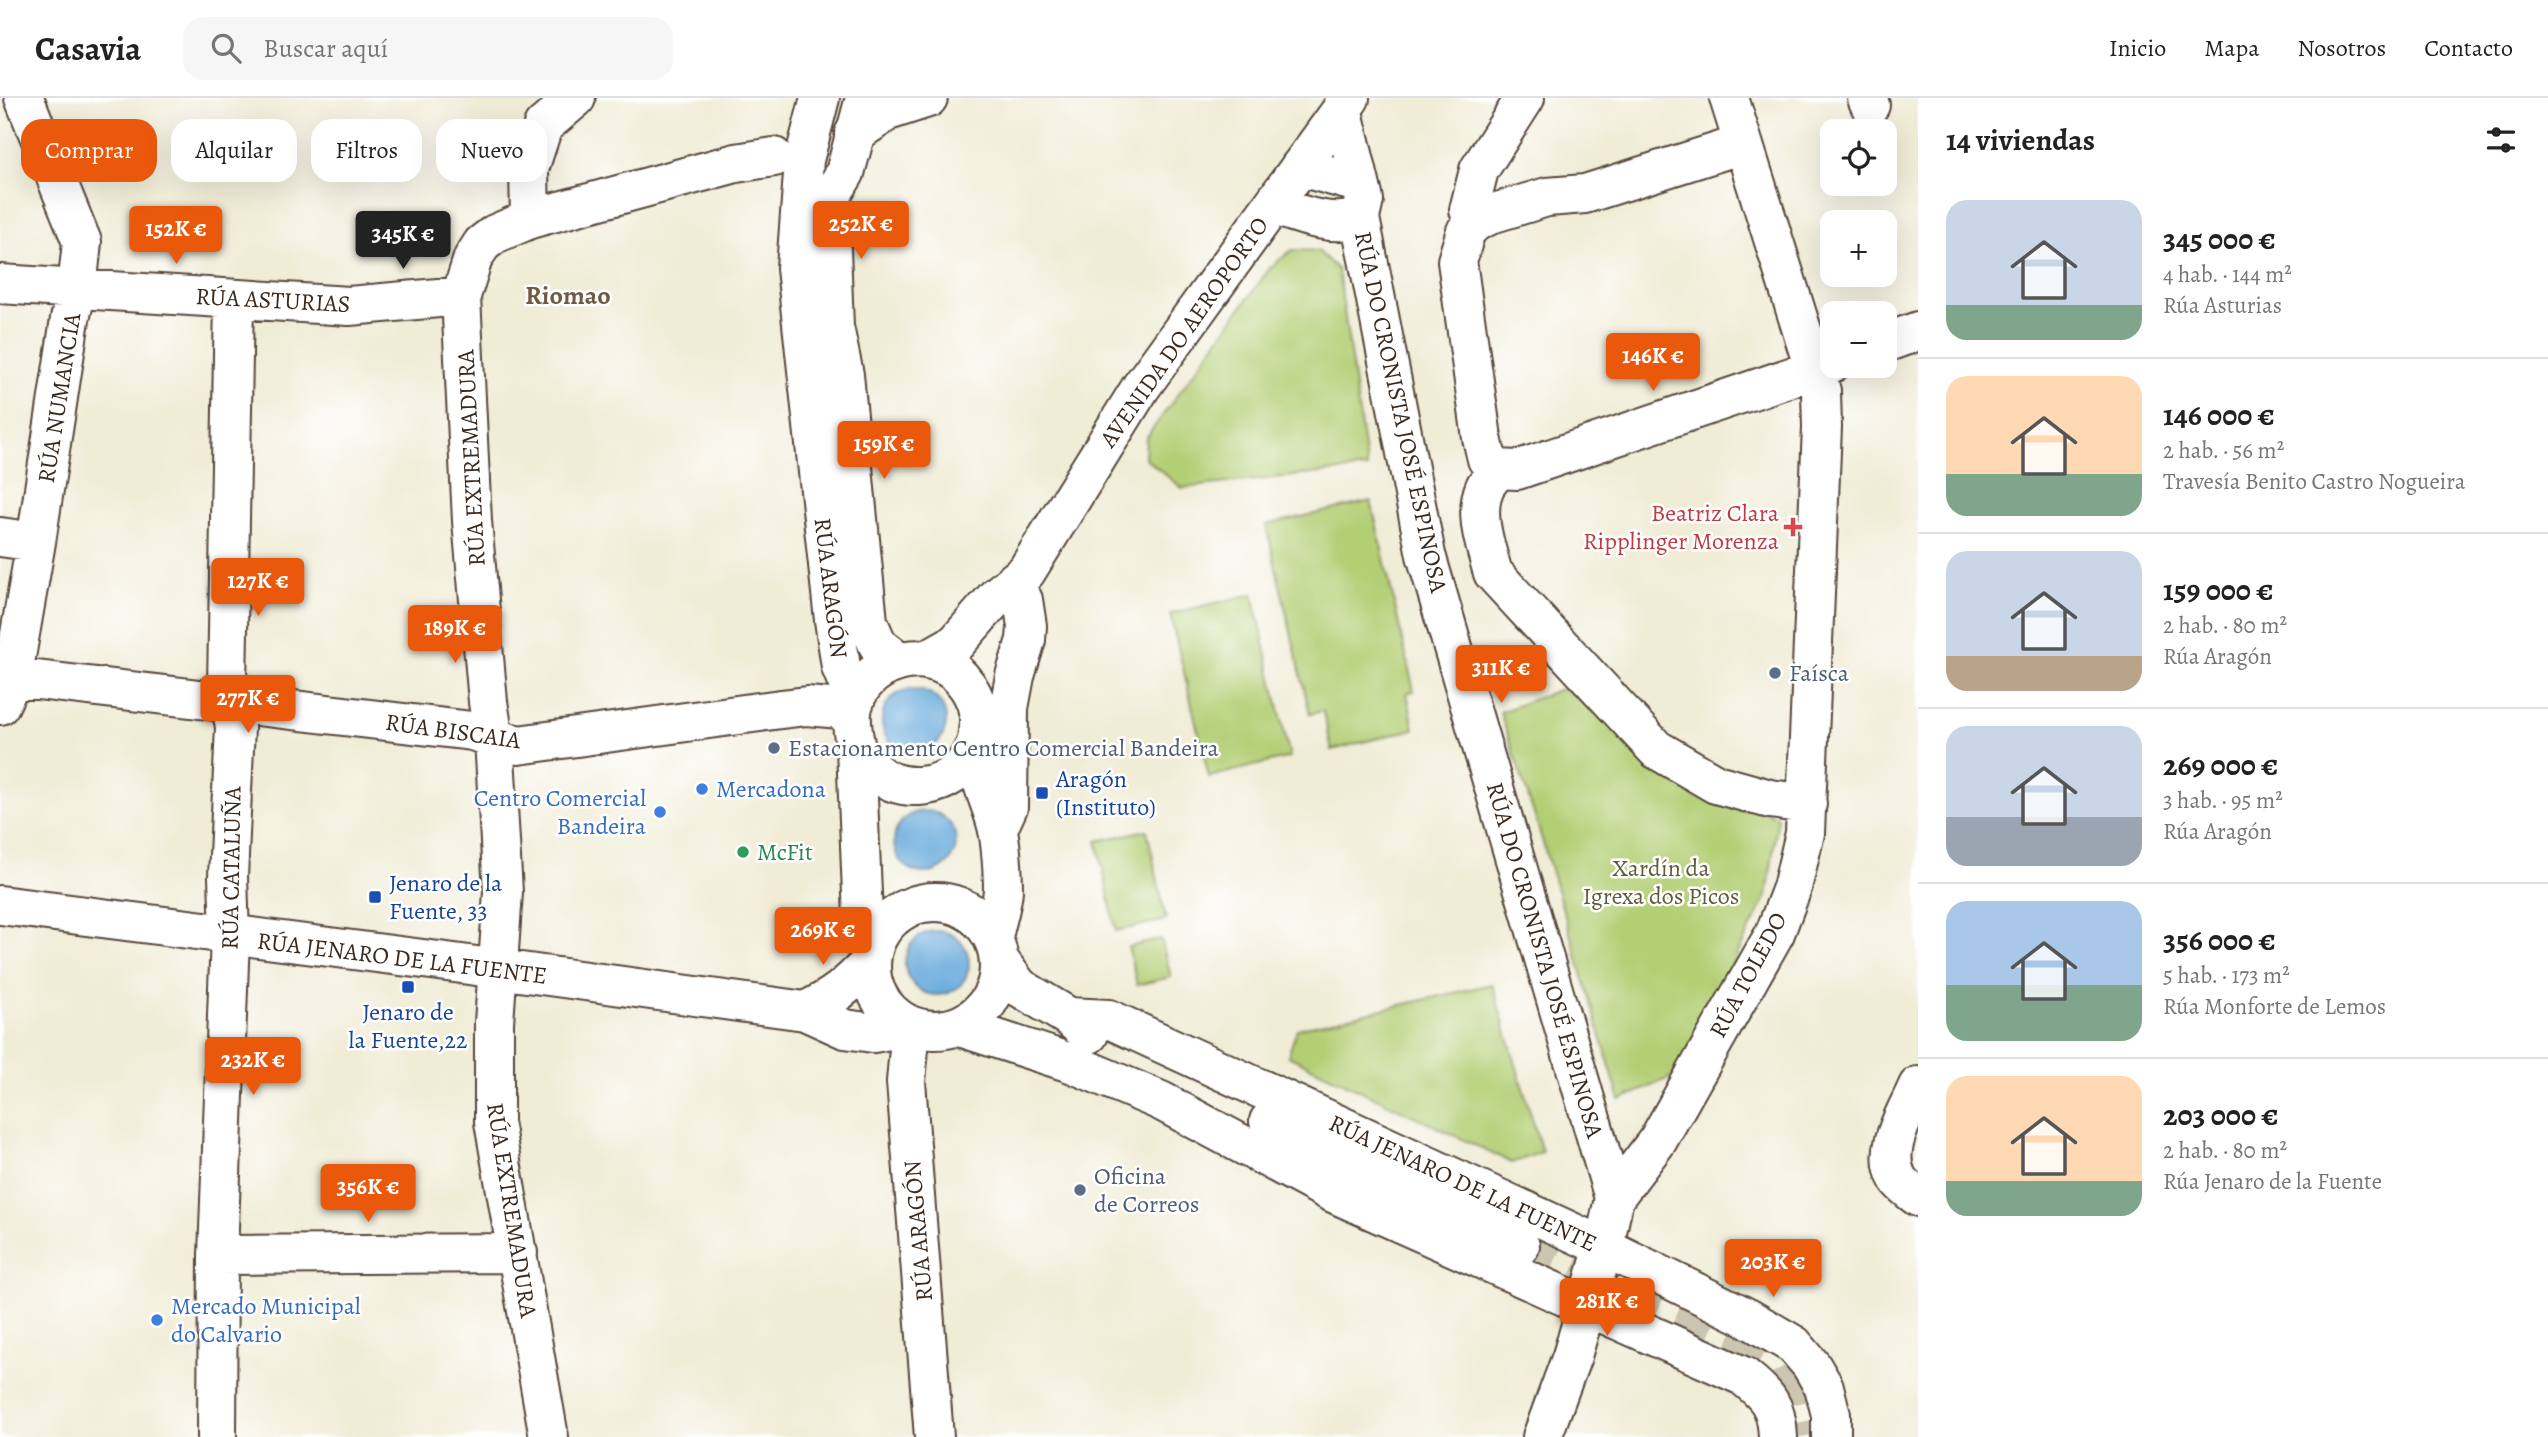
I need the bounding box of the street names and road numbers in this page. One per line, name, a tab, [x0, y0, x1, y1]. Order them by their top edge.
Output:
street label: AVENIDA DO AEROPORTO	[1092, 210, 1276, 454]
street label: RÚA DO CRONISTA JOSÉ ESPINOSA	[1347, 228, 1455, 597]
street label: RÚA ASTURIAS	[195, 280, 351, 320]
street label: RÚA NUMANCIA	[30, 310, 88, 485]
street label: RÚA EXTREMADURA	[449, 348, 493, 567]
street label: RÚA ARAGÓN	[807, 516, 855, 660]
street label: RÚA BISCAIA	[383, 706, 524, 756]
street label: RÚA DO CRONISTA JOSÉ ESPINOSA	[1479, 778, 1611, 1143]
street label: RÚA CATALUÑA	[214, 785, 248, 950]
street label: RÚA TOLEDO	[1702, 907, 1794, 1043]
street label: RÚA JENARO DE LA FUENTE	[255, 924, 549, 992]
street label: RÚA EXTREMADURA	[479, 1100, 545, 1321]
street label: RÚA JENARO DE LA FUENTE	[1324, 1107, 1602, 1259]
street label: RÚA ARAGÓN	[896, 1159, 940, 1303]

